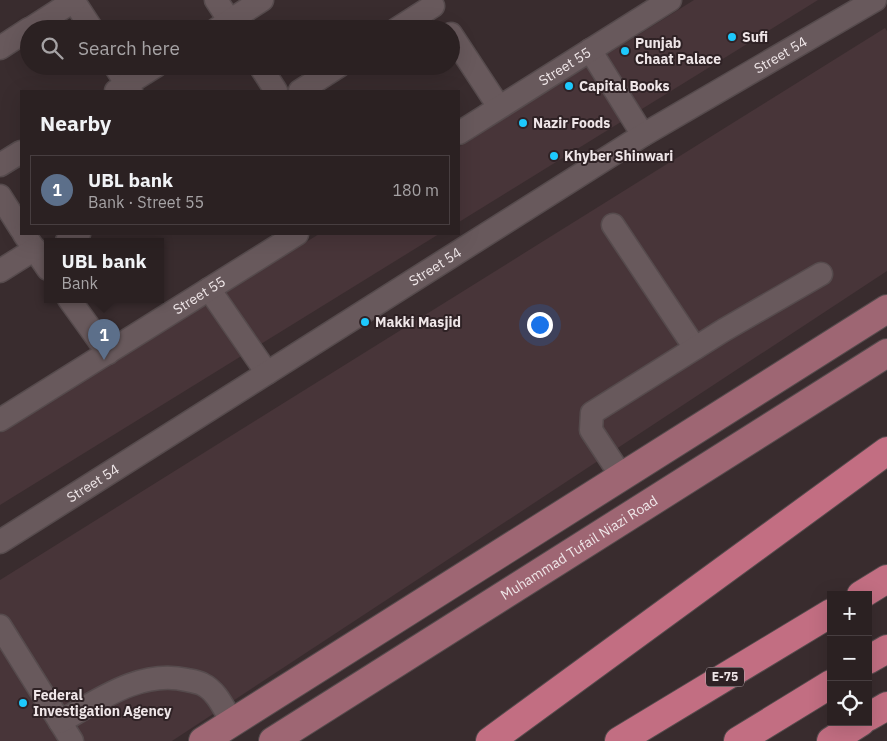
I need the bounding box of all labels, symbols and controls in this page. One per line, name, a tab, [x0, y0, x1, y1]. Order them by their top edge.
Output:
search box	[20, 20, 460, 75]
place label: Sufi	[742, 28, 768, 46]
marker: Sufi	[726, 31, 738, 43]
street label: Street 54	[751, 33, 810, 78]
icon: search	[38, 34, 66, 62]
place label: Punjab Chaat Palace	[635, 34, 721, 68]
text: Search here	[78, 36, 180, 60]
street label: Street 55	[535, 43, 594, 90]
marker: Punjab Chaat Palace	[619, 45, 631, 57]
place label: Capital Books	[579, 77, 670, 95]
marker: Capital Books	[563, 80, 575, 92]
text: Nearby	[40, 109, 111, 137]
place label: Nazir Foods	[533, 114, 610, 132]
marker: Nazir Foods	[517, 117, 529, 129]
place label: Khyber Shinwari	[564, 147, 673, 165]
marker: Khyber Shinwari	[548, 150, 560, 162]
text: UBL bank	[88, 168, 173, 192]
text: 1	[52, 180, 62, 200]
text: 180 m	[392, 180, 439, 200]
text: Bank · Street 55	[88, 192, 204, 212]
popup	[44, 238, 164, 303]
street label: Street 54	[406, 243, 465, 290]
text: UBL bank	[61, 249, 147, 273]
street label: Street 55	[170, 272, 229, 318]
text: Bank	[61, 273, 98, 293]
your location	[527, 312, 553, 338]
place label: Makki Masjid	[375, 313, 461, 331]
marker: Makki Masjid	[359, 316, 371, 328]
pin: 1	[88, 319, 120, 360]
street label: Street 54	[63, 460, 123, 506]
street label: Muhammad Tufail Niazi Road	[497, 491, 661, 604]
map controls	[827, 591, 872, 726]
button: +	[827, 591, 872, 636]
button: −	[827, 636, 872, 681]
road number: E-75	[706, 668, 744, 686]
button: locate	[827, 681, 872, 726]
place label: Federal Investigation Agency	[33, 686, 172, 720]
marker: Federal Investigation Agency	[17, 697, 29, 709]

